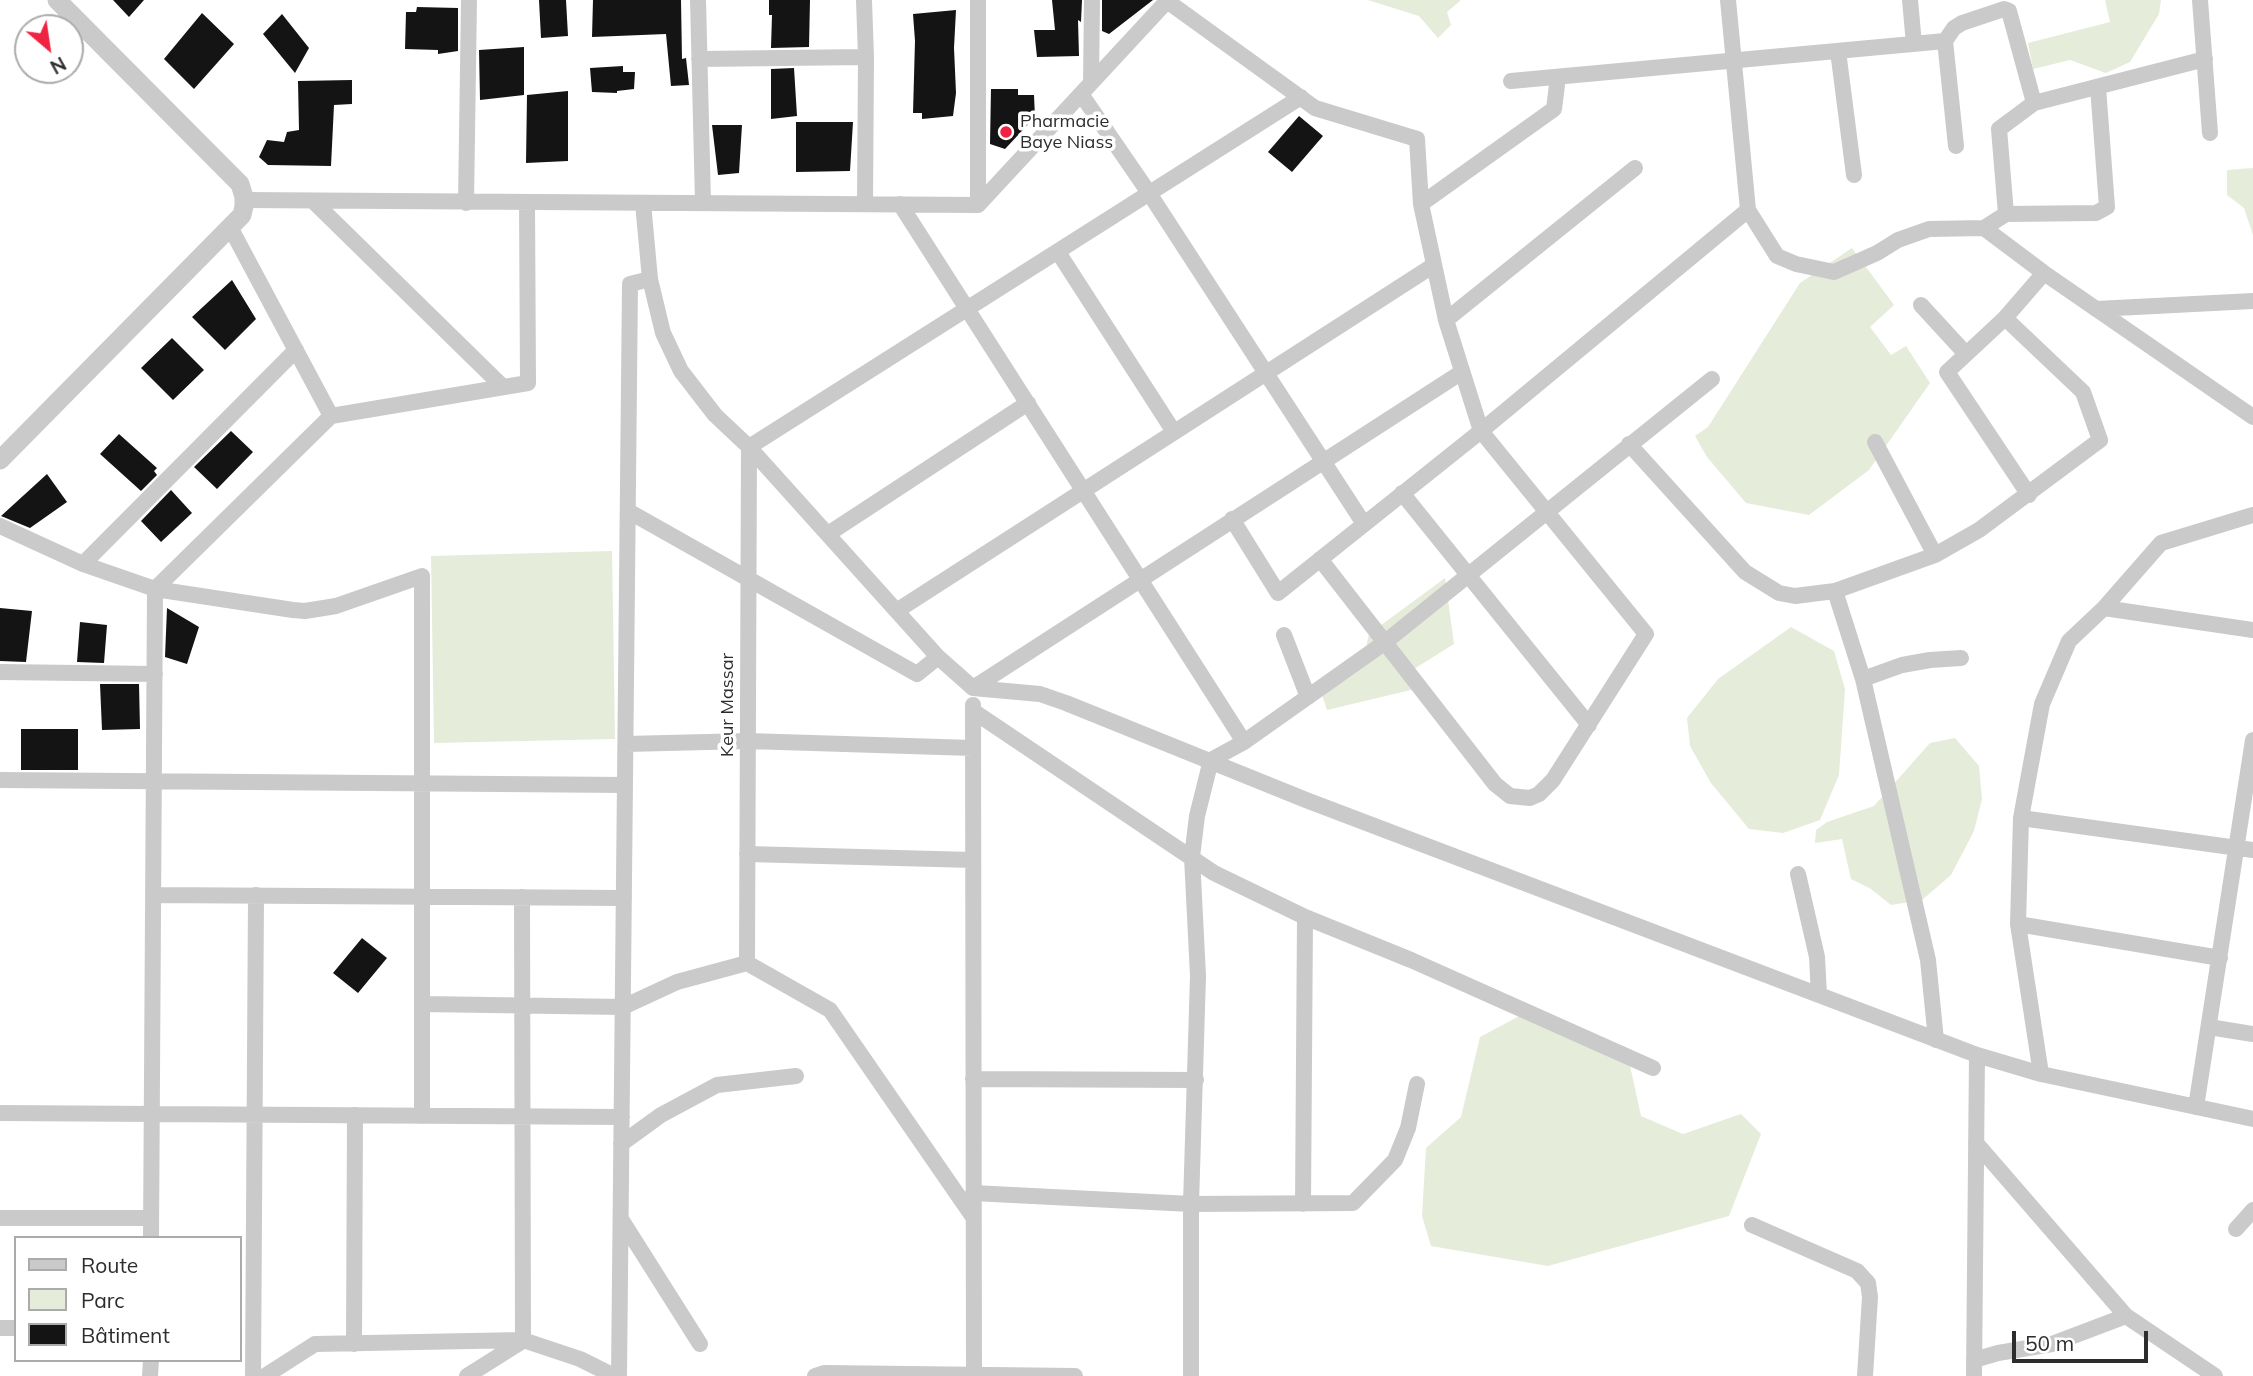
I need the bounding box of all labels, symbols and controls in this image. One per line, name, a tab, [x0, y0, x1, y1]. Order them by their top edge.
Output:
north arrow	[14, 14, 84, 84]
text: N	[46, 52, 70, 80]
place label: Pharmacie Baye Niass	[1020, 111, 1113, 154]
marker: Pharmacie Baye Niass	[998, 124, 1014, 140]
street label: Keur Massar	[717, 653, 739, 757]
legend	[14, 1236, 242, 1362]
text: Route	[81, 1252, 138, 1278]
text: Parc	[81, 1287, 125, 1313]
scale bar	[2015, 1316, 2152, 1360]
text: Bâtiment	[81, 1322, 170, 1348]
text: 50 m	[2025, 1330, 2074, 1356]

